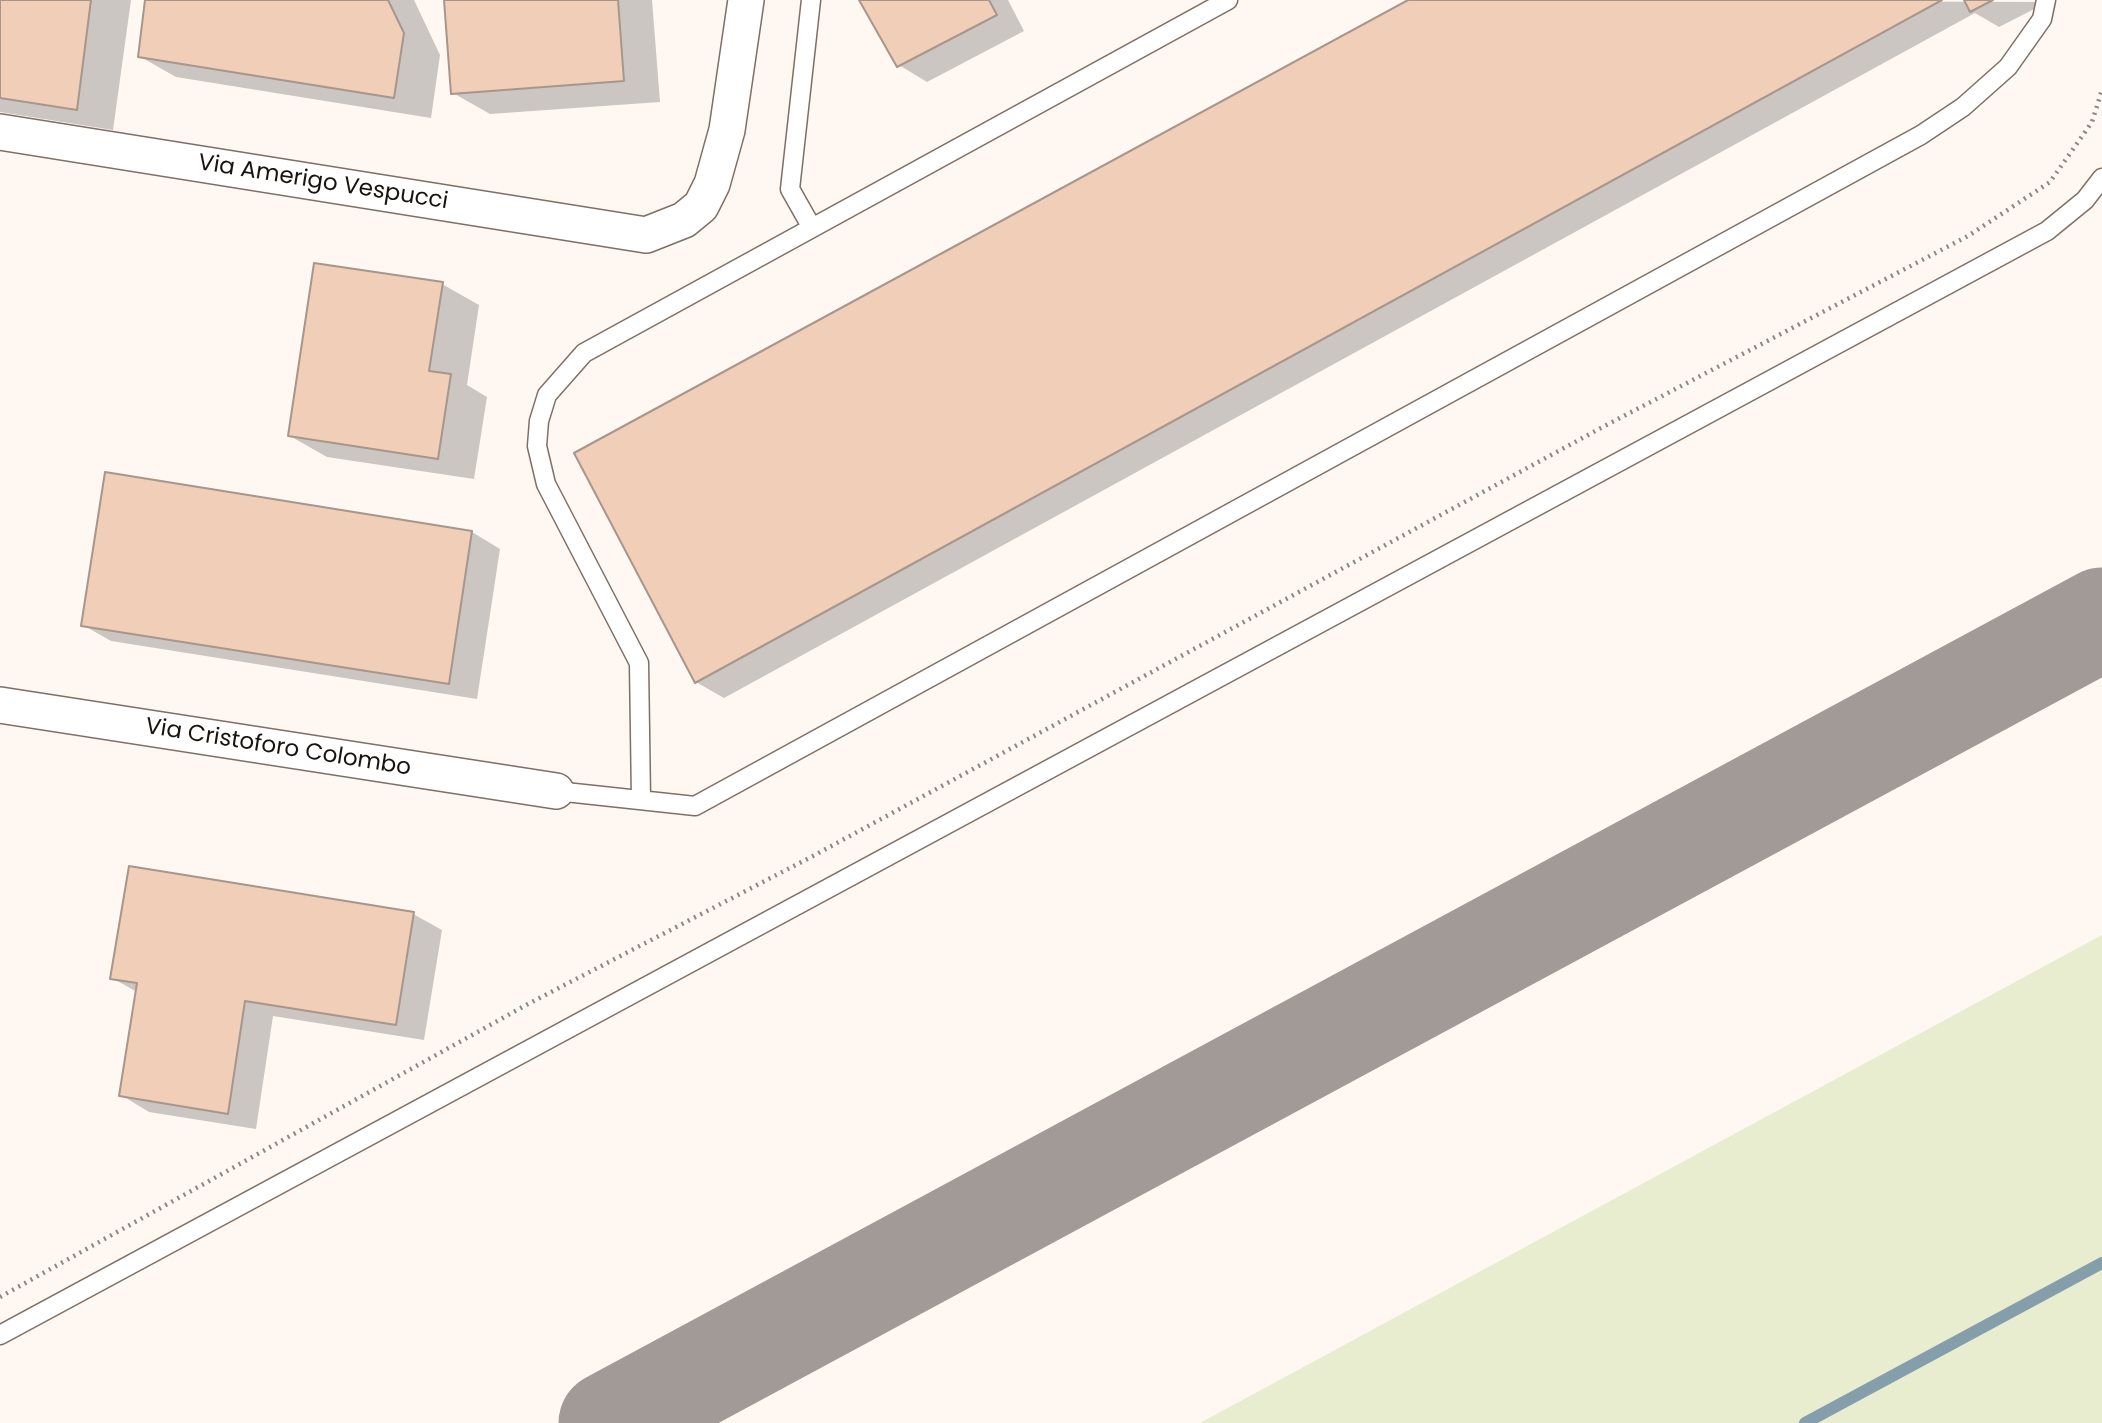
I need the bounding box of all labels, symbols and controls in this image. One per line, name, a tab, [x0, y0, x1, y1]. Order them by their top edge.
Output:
street label: Via Amerigo Vespucci	[196, 150, 450, 216]
street label: Via Cristoforo Colombo	[143, 713, 413, 783]

